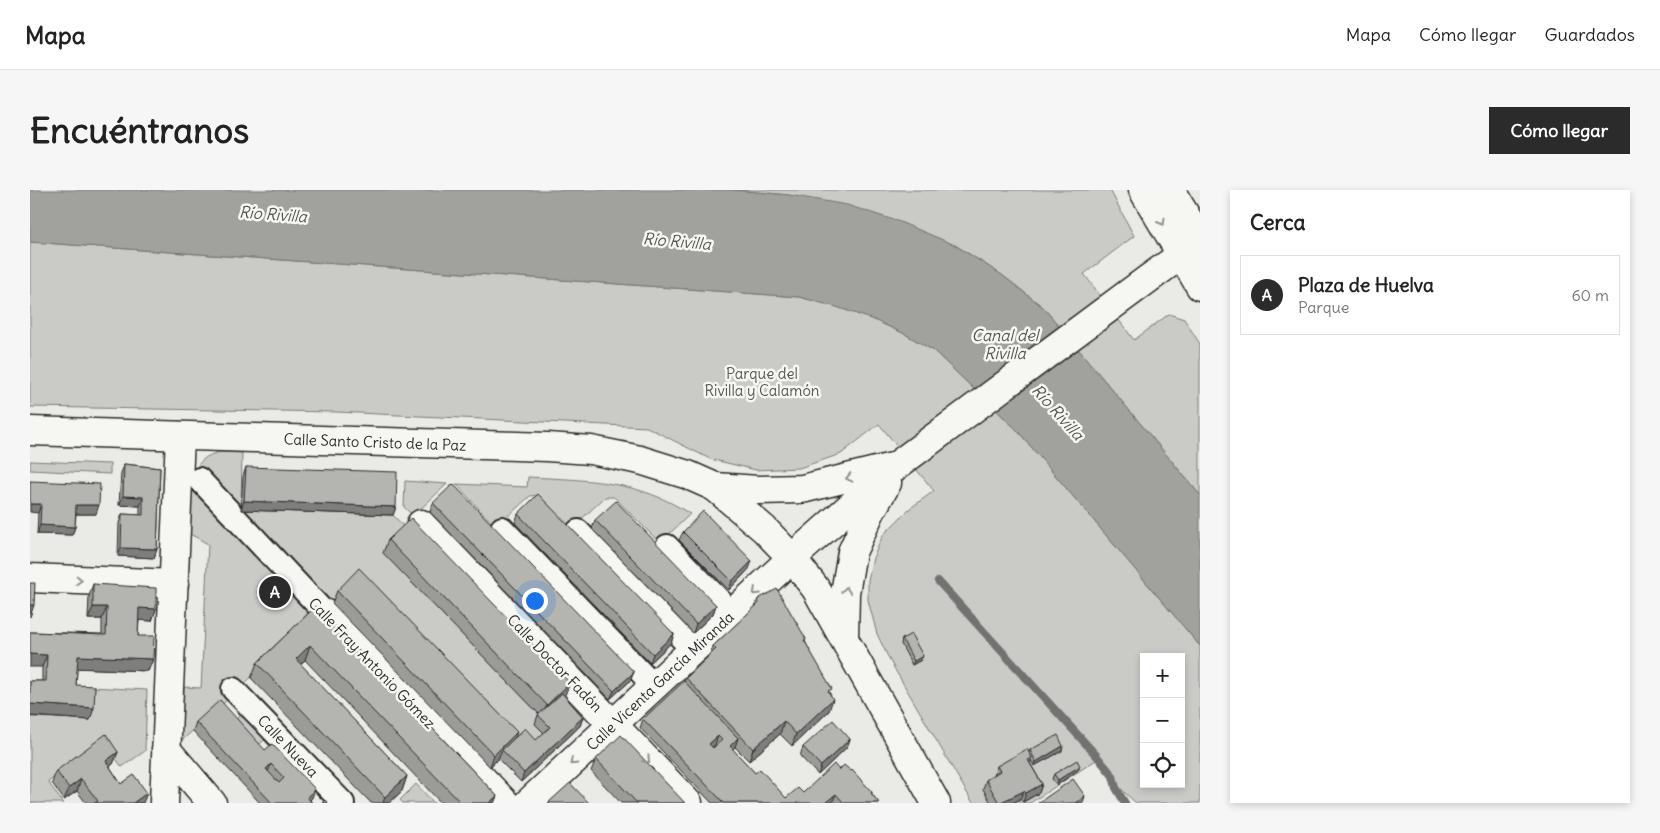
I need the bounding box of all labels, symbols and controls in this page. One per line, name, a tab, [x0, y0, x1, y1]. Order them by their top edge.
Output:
text: Mapa	[25, 20, 85, 50]
text: Mapa	[1346, 23, 1391, 46]
text: Cómo llegar	[1419, 23, 1516, 46]
text: Guardados	[1544, 23, 1635, 46]
button: Cómo llegar	[1489, 107, 1630, 154]
text: Encuéntranos	[30, 108, 249, 152]
water label: Río Rivilla	[238, 202, 308, 226]
text: Cerca	[1250, 209, 1305, 236]
one-way arrow	[1156, 217, 1166, 226]
water label: Río Rivilla	[642, 228, 713, 254]
text: Plaza de Huelva	[1298, 273, 1434, 297]
text: A	[1262, 285, 1272, 305]
text: 60 m	[1571, 285, 1609, 305]
text: Parque	[1298, 297, 1349, 317]
water label: Canal del Rivilla	[972, 325, 1041, 363]
park label: Parque del Rivilla y Calamón	[705, 364, 820, 400]
water label: Río Rivilla	[1028, 380, 1089, 445]
street label: Calle Santo Cristo de la Paz	[283, 429, 467, 455]
one-way arrow	[844, 472, 853, 483]
pin: A	[259, 573, 291, 611]
one-way arrow	[75, 575, 83, 585]
one-way arrow	[840, 585, 851, 593]
one-way arrow	[753, 586, 762, 595]
your location	[522, 588, 548, 614]
street label: Calle Fray Antonio Gómez	[305, 594, 439, 732]
street label: Calle Vicenta García Miranda	[582, 607, 738, 755]
street label: Calle Doctor Fadón	[503, 610, 607, 716]
map controls	[1140, 653, 1185, 788]
button: +	[1140, 653, 1185, 698]
button: −	[1140, 698, 1185, 743]
street label: Calle Nueva	[254, 711, 323, 781]
button: locate	[1140, 743, 1185, 788]
one-way arrow	[641, 754, 650, 763]
one-way arrow	[569, 756, 578, 765]

